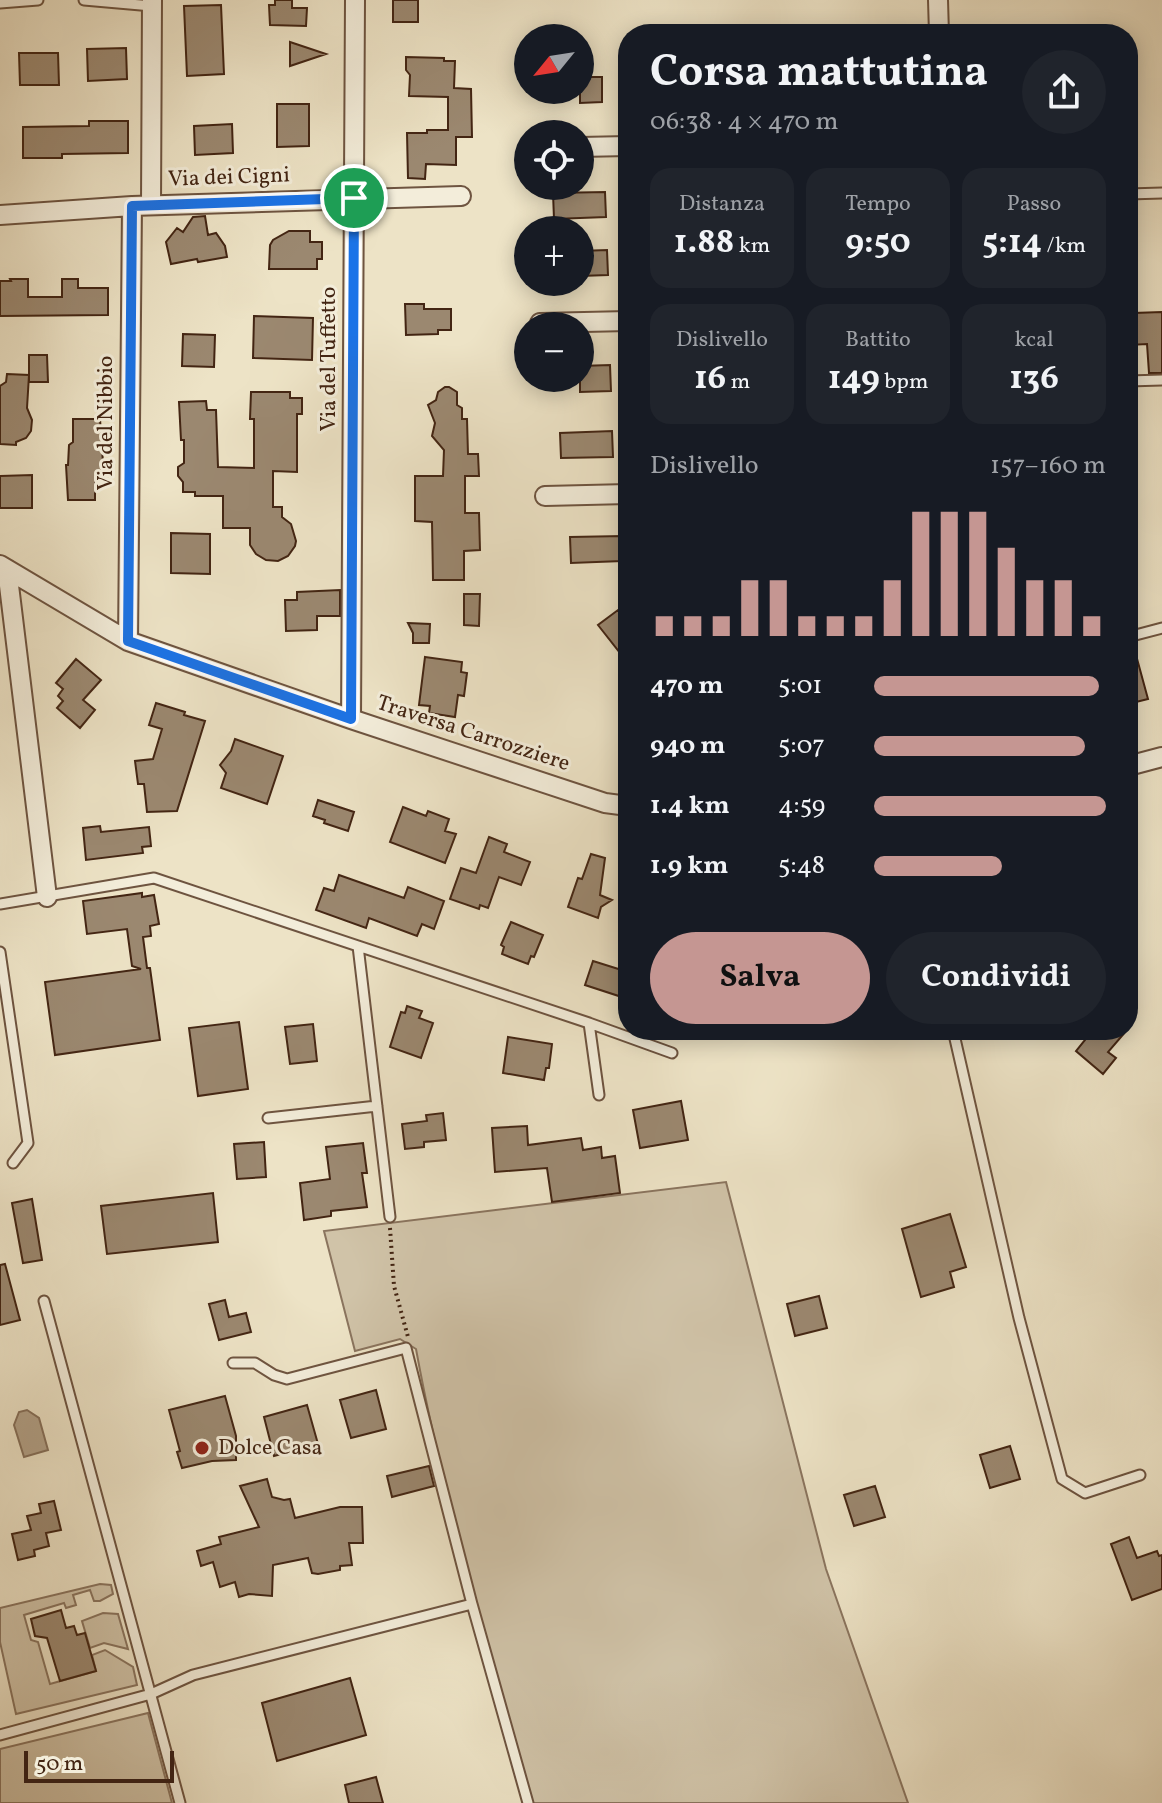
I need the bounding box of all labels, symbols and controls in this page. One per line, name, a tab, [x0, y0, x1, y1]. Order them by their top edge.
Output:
north arrow	[514, 24, 594, 104]
map controls	[514, 24, 594, 392]
text: Corsa mattutina	[650, 43, 988, 104]
button: share	[1022, 50, 1106, 134]
text: 06:38 · 4 × 470 m	[650, 104, 838, 140]
button: locate	[514, 120, 594, 200]
street label: Via dei Cigni	[168, 160, 290, 196]
pin	[320, 164, 388, 232]
icon: arrive	[332, 176, 376, 220]
text: Distanza	[679, 189, 765, 220]
text: Tempo	[845, 189, 911, 220]
text: Passo	[1007, 189, 1061, 220]
button: +	[514, 216, 594, 296]
text: 1.88	[674, 220, 734, 267]
text: 9:50	[845, 220, 911, 267]
text: 5:14	[982, 220, 1042, 267]
text: km	[734, 231, 770, 262]
text: /km	[1042, 231, 1086, 262]
street label: Via del Tuffetto	[314, 286, 345, 432]
button: −	[514, 312, 594, 392]
text: Dislivello	[676, 325, 768, 356]
text: Battito	[845, 325, 911, 356]
text: kcal	[1014, 325, 1054, 356]
street label: Via del Nibbio	[91, 356, 122, 490]
text: 16	[694, 356, 726, 403]
text: 149	[828, 356, 880, 403]
text: 136	[1009, 356, 1059, 403]
text: m	[726, 367, 750, 398]
text: bpm	[880, 367, 928, 398]
text: Dislivello	[650, 448, 759, 484]
text: 157–160 m	[990, 448, 1106, 484]
text: 470 m	[650, 668, 723, 704]
text: 5:01	[778, 668, 822, 704]
street label: Traversa Carrozziere	[372, 688, 574, 780]
text: 940 m	[650, 728, 726, 764]
text: 5:07	[778, 728, 825, 764]
text: 1.4 km	[650, 788, 730, 824]
text: 4:59	[778, 788, 825, 824]
text: 1.9 km	[650, 848, 728, 884]
text: 5:48	[778, 848, 825, 884]
button: Salva	[650, 932, 870, 1024]
button: Condividi	[886, 932, 1106, 1024]
place label: Dolce Casa	[218, 1433, 323, 1464]
marker: Dolce Casa	[193, 1439, 211, 1457]
scale bar	[24, 1747, 174, 1783]
text: 50 m	[36, 1749, 83, 1780]

